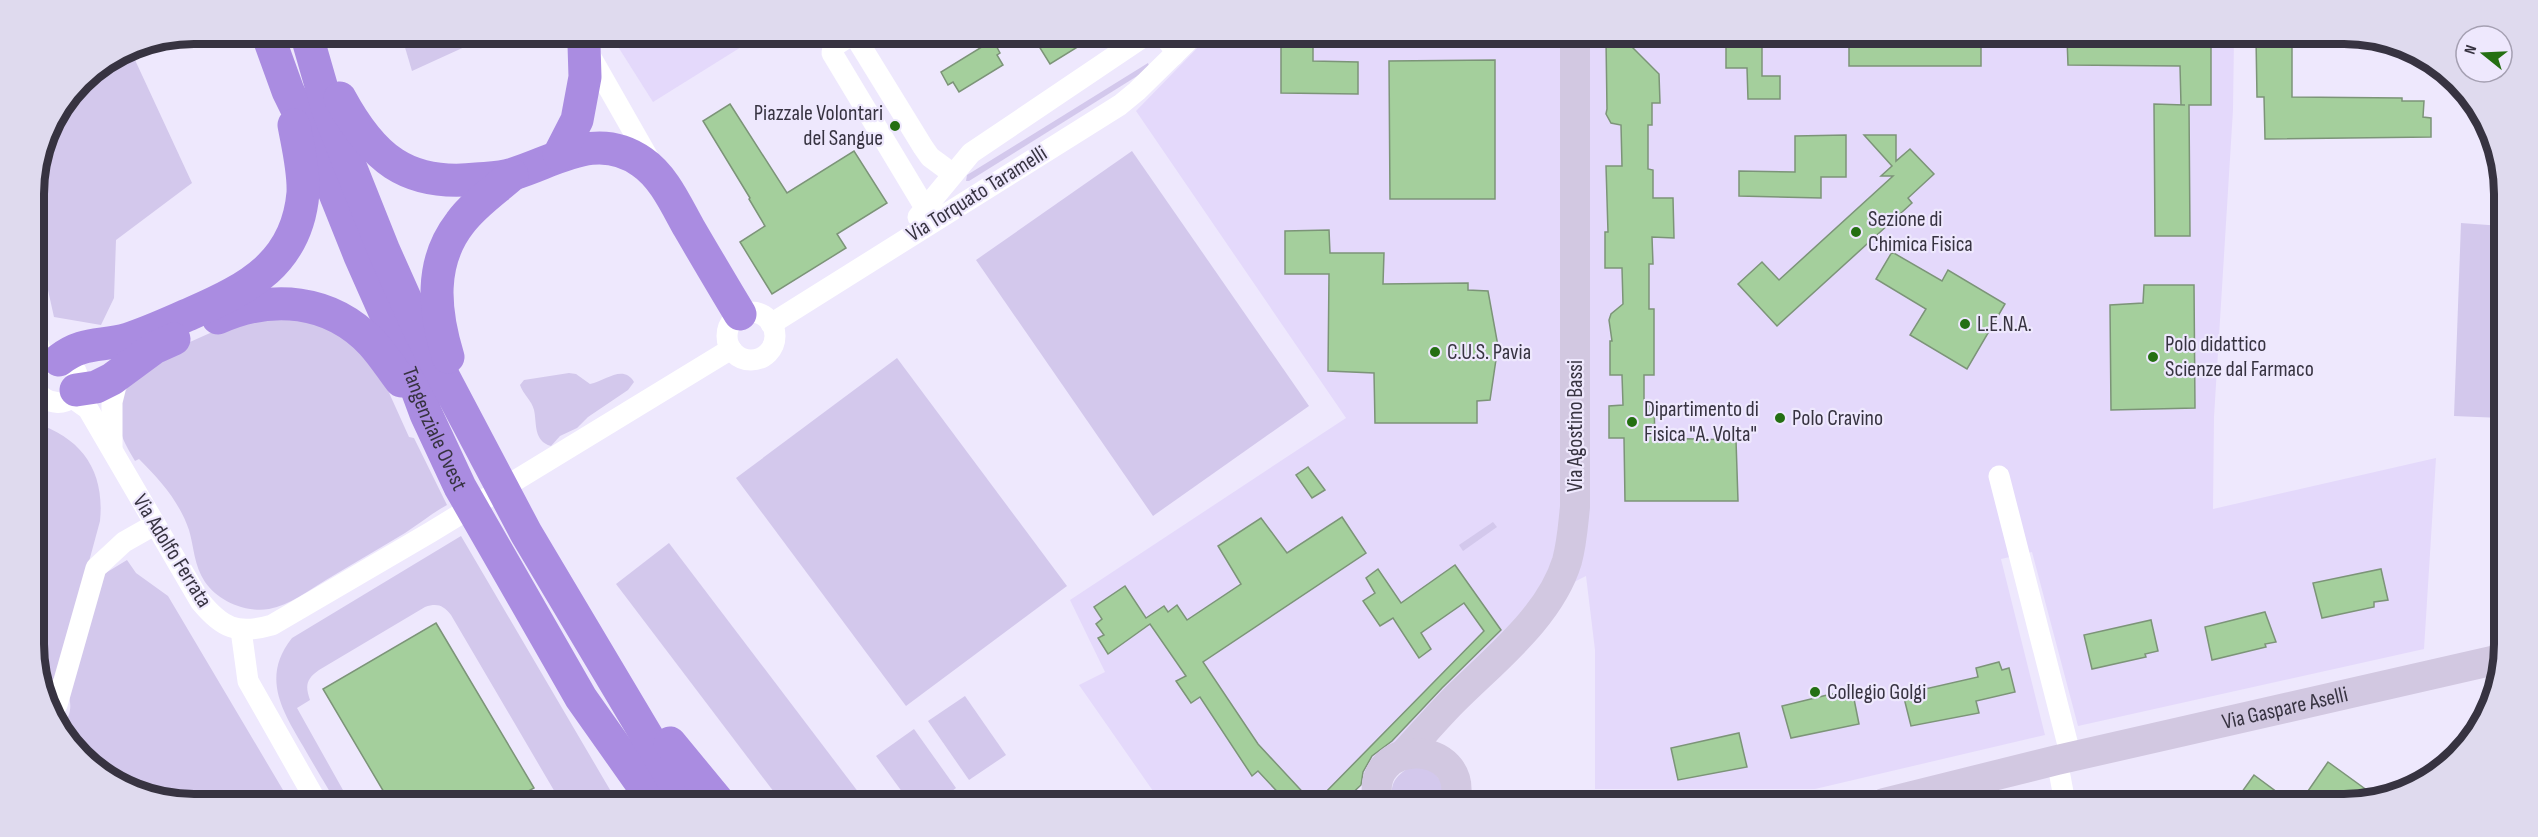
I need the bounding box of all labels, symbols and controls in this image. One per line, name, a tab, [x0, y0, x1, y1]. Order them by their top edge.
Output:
north arrow	[2454, 24, 2514, 84]
text: N	[2461, 43, 2482, 57]
place label: Piazzale Volontari del Sangue	[754, 100, 883, 152]
marker: Piazzale Volontari del Sangue	[888, 119, 902, 133]
street label: Via Torquato Taramelli	[902, 140, 1052, 248]
place label: Sezione di Chimica Fisica	[1868, 206, 1973, 258]
marker: Sezione di Chimica Fisica	[1849, 225, 1863, 239]
place label: L.E.N.A.	[1977, 311, 2032, 338]
marker: L.E.N.A.	[1958, 317, 1972, 331]
place label: Polo didattico Scienze dal Farmaco	[2165, 331, 2314, 383]
place label: C.U.S. Pavia	[1447, 339, 1531, 366]
marker: C.U.S. Pavia	[1428, 345, 1442, 359]
marker: Polo didattico Scienze dal Farmaco	[2146, 350, 2160, 364]
street label: Via Agostino Bassi	[1562, 360, 1589, 492]
street label: Tangenziale Ovest	[396, 363, 473, 495]
place label: Dipartimento di Fisica "A. Volta"	[1644, 396, 1759, 448]
place label: Polo Cravino	[1792, 405, 1883, 432]
marker: Polo Cravino	[1773, 411, 1787, 425]
marker: Dipartimento di Fisica "A. Volta"	[1625, 415, 1639, 429]
street label: Via Adolfo Ferrata	[126, 489, 218, 613]
place label: Collegio Golgi	[1827, 679, 1926, 706]
street label: Via Gaspare Aselli	[2219, 681, 2350, 735]
marker: Collegio Golgi	[1808, 685, 1822, 699]

